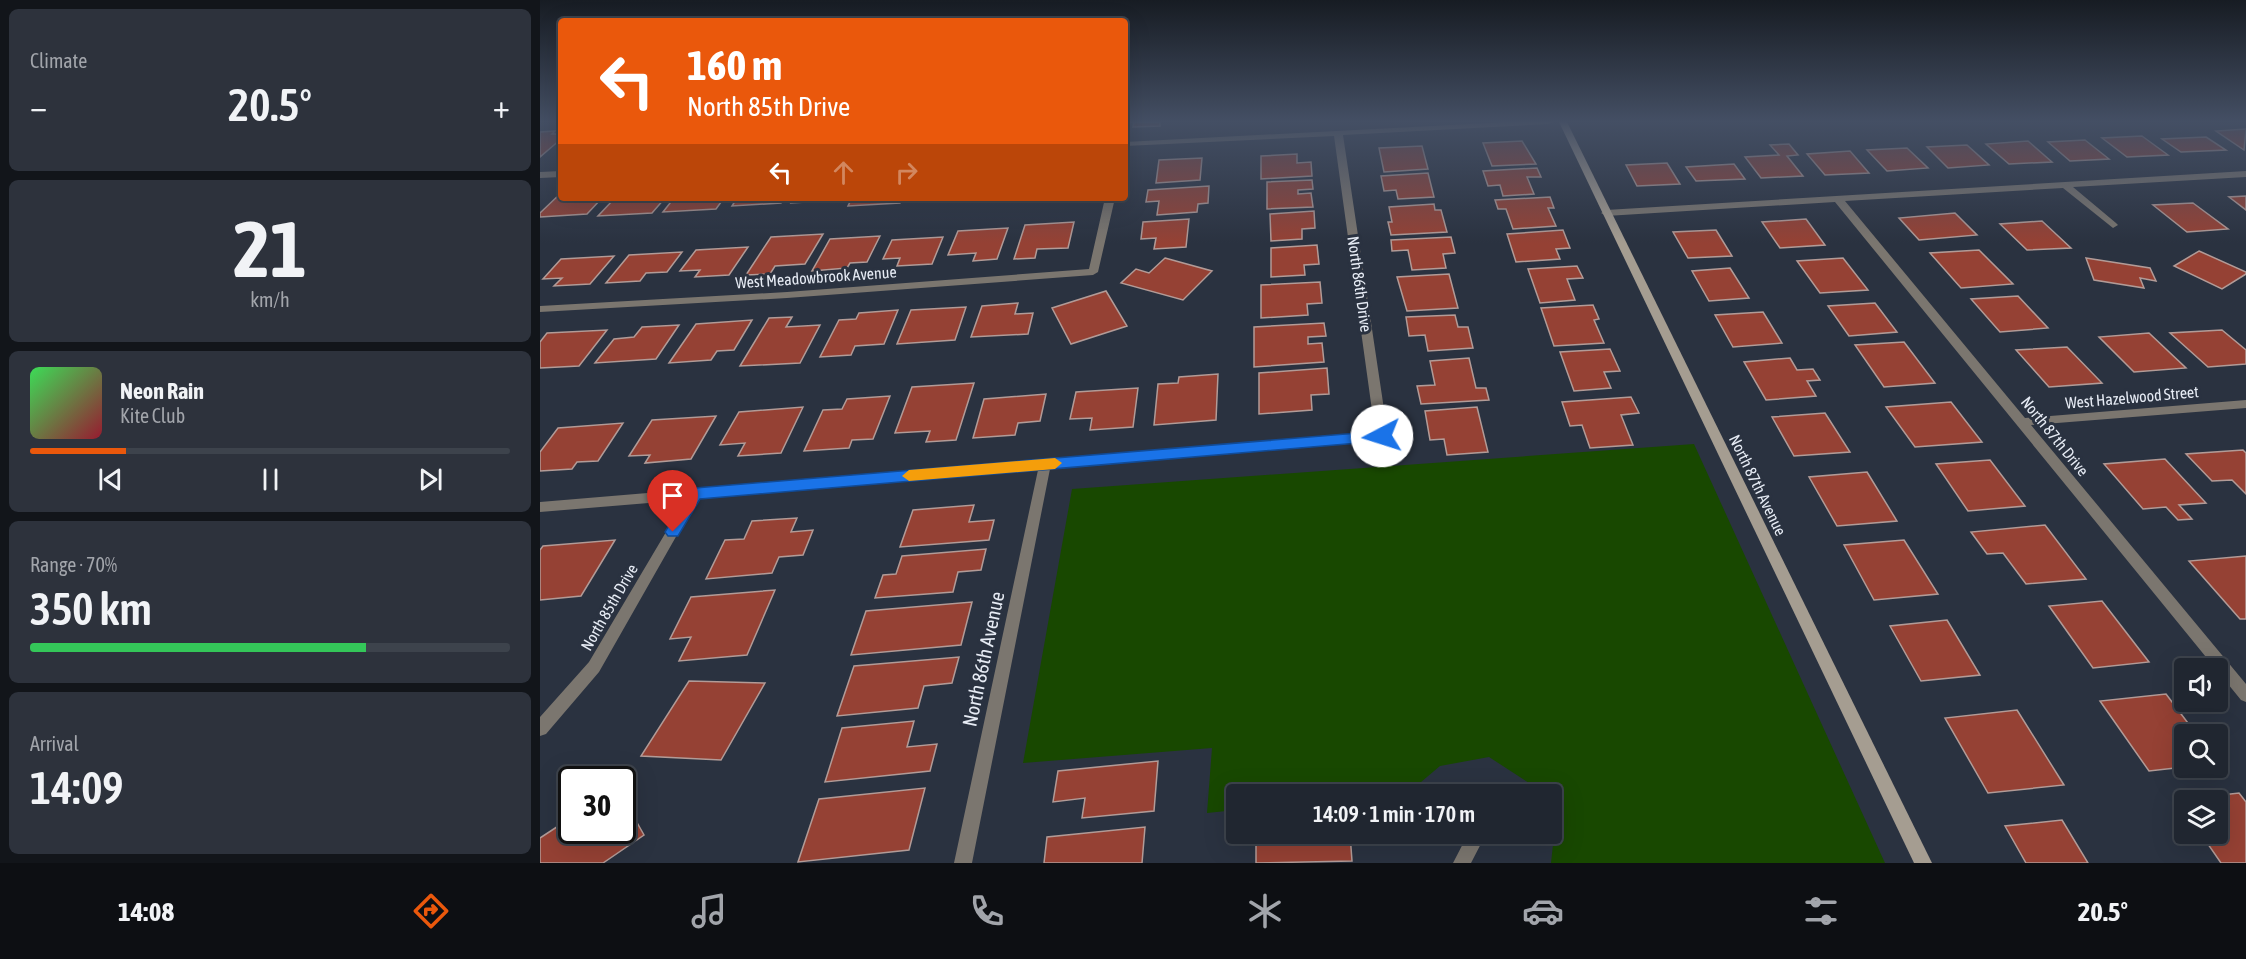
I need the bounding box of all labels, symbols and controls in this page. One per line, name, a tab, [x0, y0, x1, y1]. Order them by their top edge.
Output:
text: 160 m	[687, 41, 782, 89]
icon: left	[588, 42, 666, 120]
text: Climate	[30, 49, 87, 72]
text: 20.5°	[228, 79, 312, 131]
text: −	[30, 87, 47, 125]
text: +	[493, 87, 510, 125]
text: North 85th Drive	[687, 91, 850, 122]
icon: left	[764, 156, 797, 189]
icon: ahead	[827, 156, 860, 189]
icon: right	[890, 156, 923, 189]
text: 21	[233, 204, 307, 294]
street label: North 86th Drive	[1344, 235, 1376, 333]
street label: West Meadowbrook Avenue	[735, 262, 897, 292]
text: km/h	[250, 288, 290, 311]
text: Neon Rain	[120, 378, 204, 404]
street label: West Hazelwood Street	[2065, 382, 2200, 412]
street label: North 87th Drive	[2018, 393, 2092, 479]
text: Kite Club	[120, 404, 185, 427]
position arrow	[1350, 404, 1414, 468]
street label: North 87th Avenue	[1726, 432, 1790, 538]
icon: previous	[94, 463, 127, 496]
icon: pause	[254, 463, 287, 496]
icon: next	[414, 463, 447, 496]
pin	[647, 470, 698, 532]
icon: arrive	[656, 479, 689, 512]
text: Range · 70%	[30, 553, 117, 576]
street label: North 85th Drive	[577, 561, 641, 653]
text: 350 km	[30, 583, 152, 635]
street label: North 86th Avenue	[957, 589, 1009, 729]
map controls	[2174, 658, 2228, 844]
button: sound	[2174, 658, 2228, 712]
button: search	[2174, 724, 2228, 778]
text: Arrival	[30, 732, 79, 755]
text: 14:09	[30, 762, 124, 814]
speed limit sign: 30	[558, 766, 636, 844]
button: layers	[2174, 790, 2228, 844]
text: 14:09 · 1 min · 170 m	[1313, 801, 1475, 827]
icon: directions	[410, 890, 452, 932]
icon: music	[688, 890, 730, 932]
icon: phone	[966, 890, 1008, 932]
icon: climate	[1244, 890, 1286, 932]
icon: car	[1522, 890, 1564, 932]
icon: filters	[1800, 890, 1842, 932]
text: 14:08	[118, 896, 174, 927]
text: 20.5°	[2078, 896, 2128, 927]

